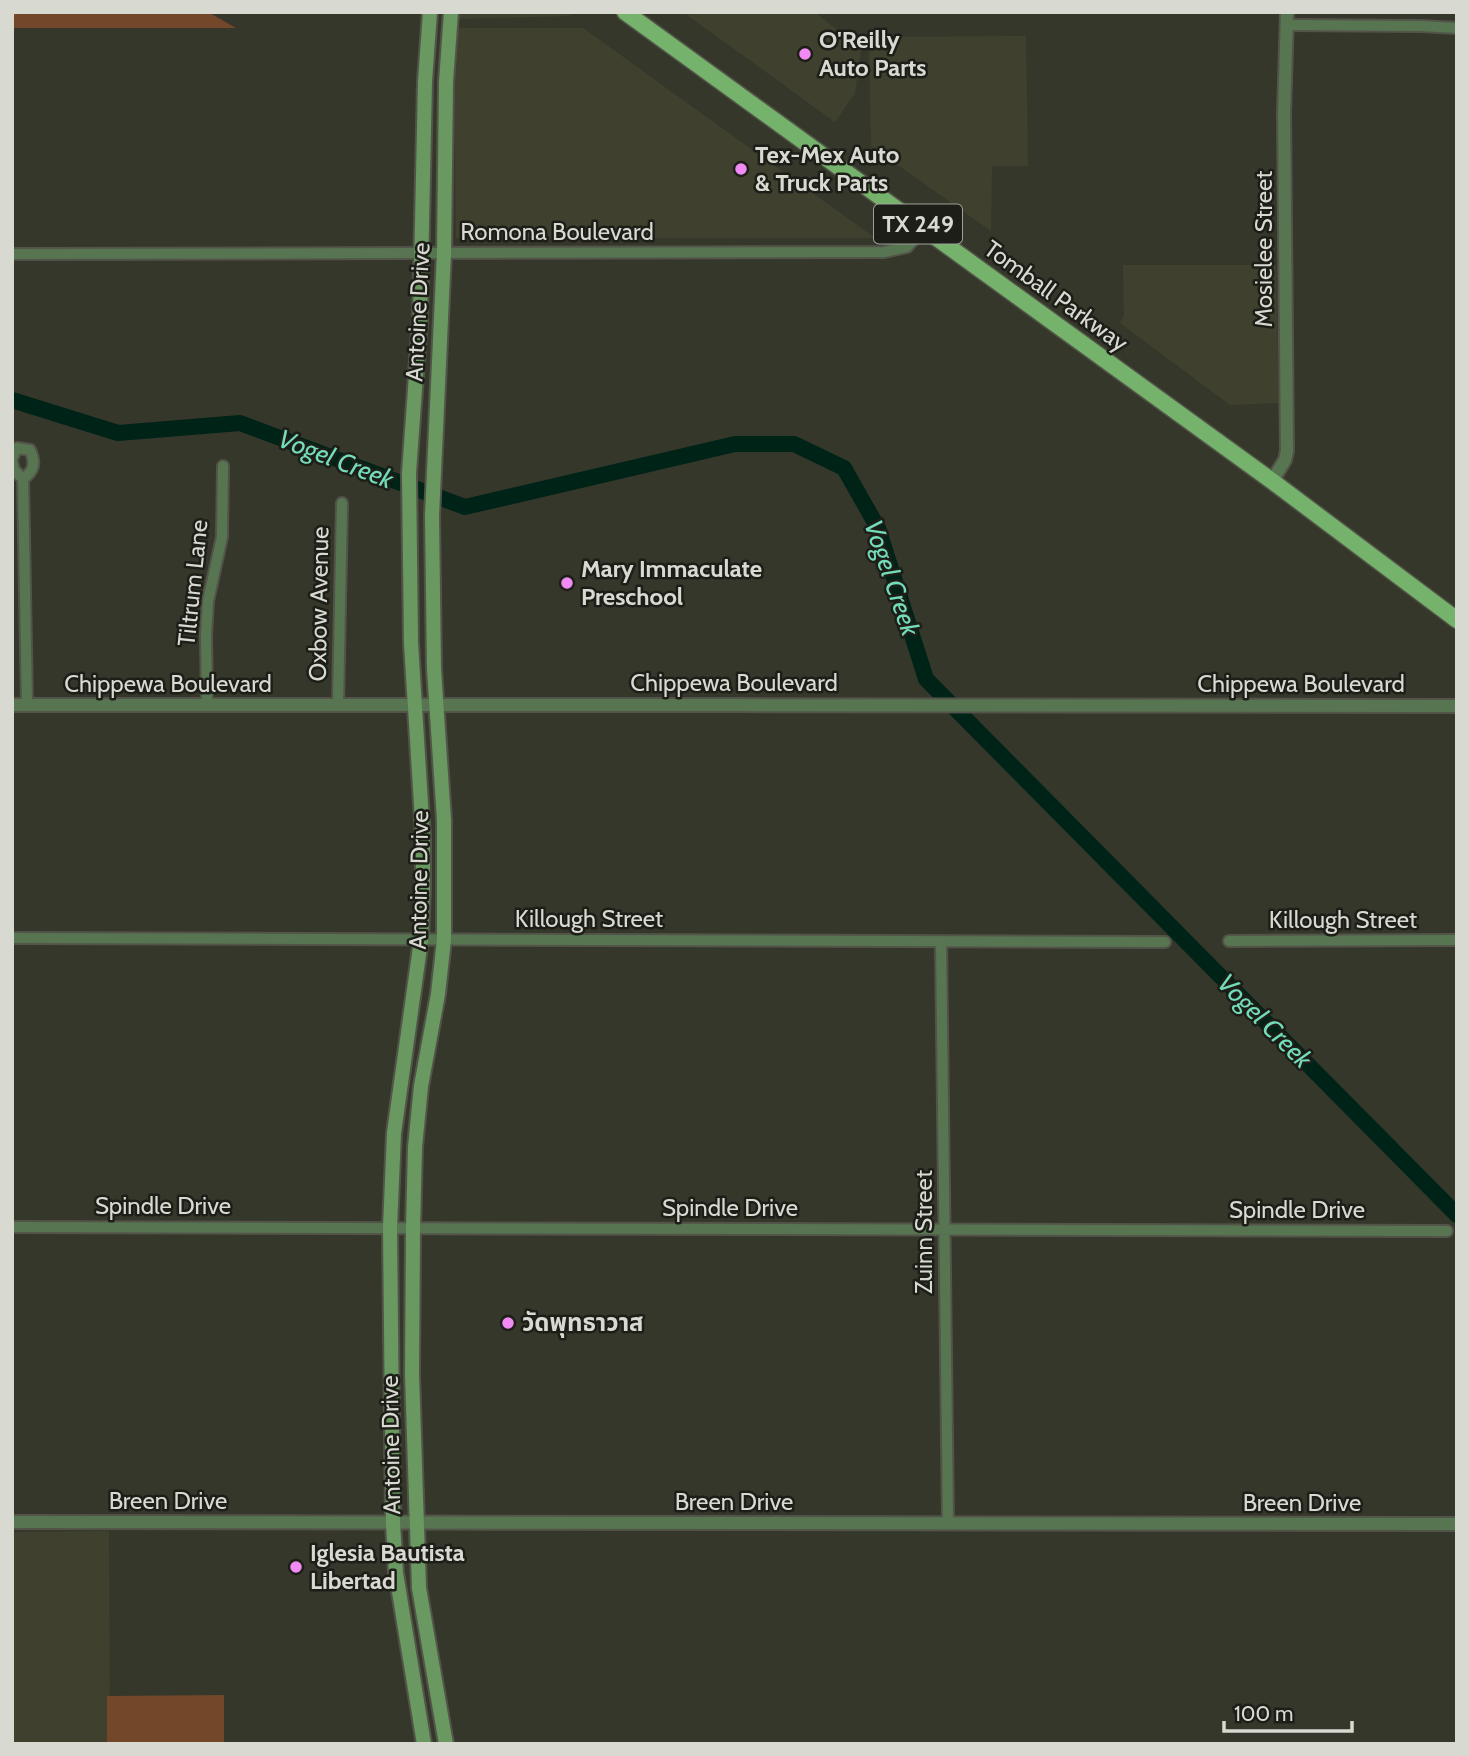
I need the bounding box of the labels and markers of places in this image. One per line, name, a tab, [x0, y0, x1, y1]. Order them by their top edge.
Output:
place label: O'Reilly Auto Parts	[819, 25, 926, 82]
marker: O'Reilly Auto Parts	[797, 46, 813, 62]
place label: Tex-Mex Auto & Truck Parts	[755, 140, 900, 197]
marker: Tex-Mex Auto & Truck Parts	[733, 161, 749, 177]
place label: Mary Immaculate Preschool	[581, 554, 762, 611]
marker: Mary Immaculate Preschool	[559, 575, 575, 591]
place label: วัดพุทธาวาส	[522, 1308, 644, 1338]
marker: วัดพุทธาวาส	[500, 1315, 516, 1331]
place label: Iglesia Bautista Libertad	[310, 1538, 465, 1595]
marker: Iglesia Bautista Libertad	[288, 1559, 304, 1575]

